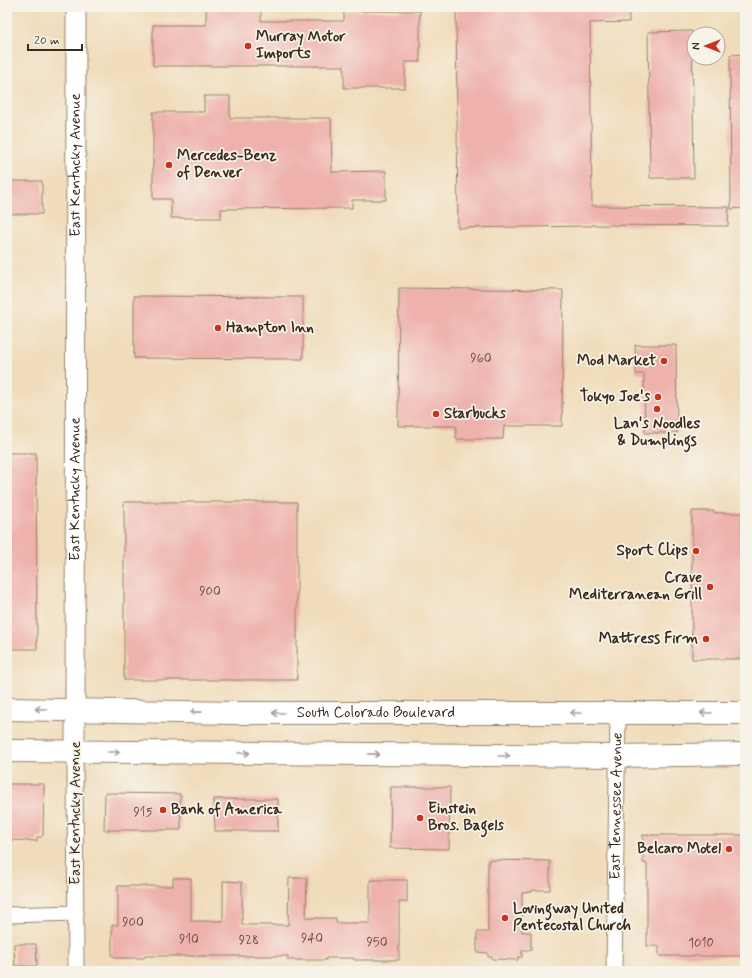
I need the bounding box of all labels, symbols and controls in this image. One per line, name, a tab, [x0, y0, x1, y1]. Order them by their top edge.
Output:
scale bar	[28, 26, 82, 52]
north arrow	[686, 26, 726, 66]
place label: Murray Motor Imports	[256, 27, 346, 64]
text: 20 m	[34, 33, 60, 49]
marker: Murray Motor Imports	[243, 41, 253, 51]
text: N	[690, 42, 704, 50]
street label: East Kentucky Avenue	[66, 93, 86, 237]
place label: Mercedes-Benz of Denver	[177, 146, 277, 183]
marker: Mercedes-Benz of Denver	[164, 160, 174, 170]
place label: Hampton Inn	[226, 318, 314, 338]
marker: Hampton Inn	[213, 323, 223, 333]
house number: 960	[470, 350, 492, 367]
place label: Mod Market	[577, 351, 656, 371]
marker: Mod Market	[659, 356, 669, 366]
place label: Tokyo Joe's	[580, 387, 650, 407]
marker: Tokyo Joe's	[653, 392, 663, 402]
place label: Starbucks	[444, 404, 506, 424]
marker: Lan's Noodles & Dumplings	[652, 404, 662, 414]
marker: Starbucks	[431, 409, 441, 419]
place label: Lan's Noodles & Dumplings	[614, 414, 701, 453]
street label: East Kentucky Avenue	[65, 417, 85, 561]
place label: Sport Clips	[617, 541, 688, 561]
marker: Sport Clips	[691, 546, 701, 556]
place label: Crave Mediterranean Grill	[569, 568, 702, 605]
marker: Crave Mediterranean Grill	[705, 582, 715, 592]
house number: 900	[199, 583, 221, 600]
place label: Mattress Firm	[599, 629, 698, 649]
marker: Mattress Firm	[701, 634, 711, 644]
street label: South Colorado Boulevard	[297, 703, 455, 723]
one-way arrow	[35, 705, 48, 713]
one-way arrow	[190, 708, 203, 716]
one-way arrow	[272, 709, 285, 717]
one-way arrow	[570, 709, 583, 717]
one-way arrow	[700, 709, 713, 717]
street label: East Tennessee Avenue	[605, 732, 628, 880]
street label: East Kentucky Avenue	[66, 741, 86, 885]
one-way arrow	[107, 748, 120, 756]
one-way arrow	[237, 749, 250, 757]
one-way arrow	[367, 750, 380, 758]
one-way arrow	[497, 752, 510, 759]
place label: Einstein Bros. Bagels	[428, 799, 504, 838]
place label: Bank of America	[171, 800, 283, 820]
house number: 915	[133, 804, 153, 821]
marker: Bank of America	[158, 805, 168, 815]
marker: Einstein Bros. Bagels	[415, 813, 425, 823]
place label: Belcaro Motel	[637, 839, 721, 859]
marker: Belcaro Motel	[724, 844, 734, 854]
place label: Lovingway United Pentecostal Church	[513, 899, 631, 936]
marker: Lovingway United Pentecostal Church	[500, 913, 510, 923]
house number: 900	[122, 914, 144, 931]
house number: 940	[301, 930, 323, 947]
house number: 910	[179, 931, 199, 948]
house number: 928	[239, 932, 259, 949]
house number: 950	[366, 934, 388, 951]
house number: 1010	[688, 935, 714, 952]

